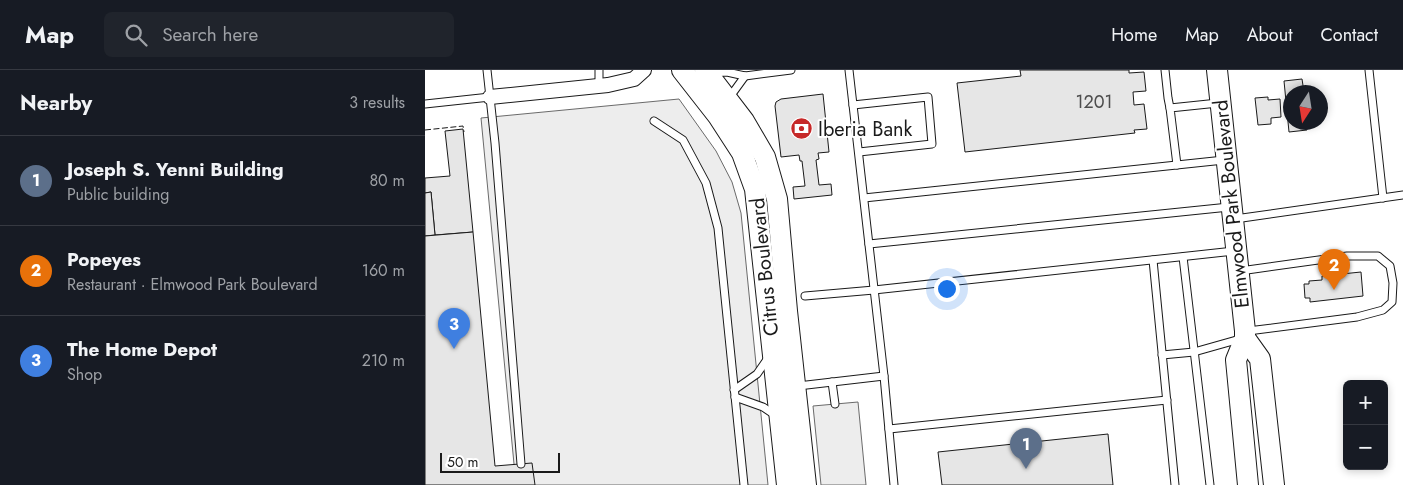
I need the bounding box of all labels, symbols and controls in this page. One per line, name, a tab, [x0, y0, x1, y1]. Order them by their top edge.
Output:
search box	[104, 12, 454, 57]
text: Map	[25, 17, 74, 52]
icon: search	[122, 21, 150, 49]
text: Search here	[162, 21, 258, 48]
text: Home	[1111, 22, 1157, 48]
text: Map	[1185, 22, 1219, 48]
text: About	[1247, 22, 1292, 48]
text: Contact	[1320, 22, 1378, 48]
north arrow	[1283, 85, 1328, 130]
text: Nearby	[20, 88, 92, 118]
house number: 1201	[1075, 89, 1113, 115]
text: 3 results	[349, 91, 405, 114]
street label: Elmwood Park Boulevard	[1206, 98, 1257, 309]
place label: Iberia Bank	[818, 115, 913, 144]
bank icon: Iberia Bank	[790, 117, 814, 141]
text: Joseph S. Yenni Building	[67, 156, 284, 183]
text: 1	[32, 169, 40, 192]
text: 80 m	[369, 169, 405, 192]
text: Public building	[67, 183, 169, 206]
street label: Citrus Boulevard	[743, 196, 786, 338]
text: Popeyes	[67, 246, 141, 273]
pin: 2	[1318, 249, 1350, 290]
text: 2	[31, 259, 41, 282]
text: 160 m	[362, 259, 405, 282]
text: Restaurant · Elmwood Park Boulevard	[67, 273, 318, 296]
your location	[934, 276, 960, 302]
pin: 3	[438, 308, 470, 349]
text: The Home Depot	[67, 336, 217, 363]
text: 3	[31, 349, 41, 372]
text: 210 m	[362, 349, 405, 372]
text: Shop	[67, 363, 102, 386]
map controls	[1343, 380, 1388, 470]
button: +	[1343, 380, 1388, 425]
button: −	[1343, 425, 1388, 470]
pin: 1	[1010, 428, 1042, 469]
scale bar	[440, 450, 560, 473]
text: 50 m	[447, 452, 478, 472]

